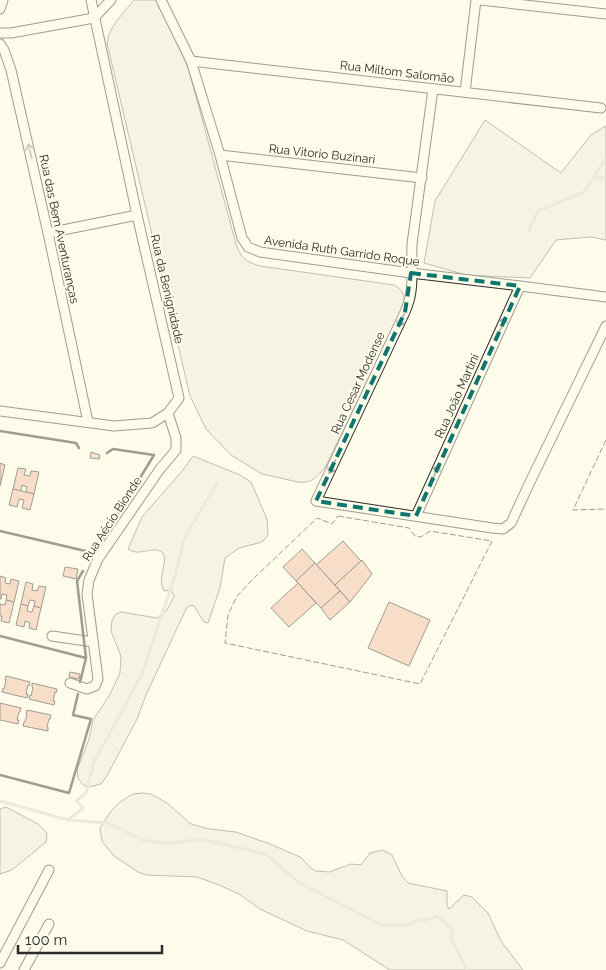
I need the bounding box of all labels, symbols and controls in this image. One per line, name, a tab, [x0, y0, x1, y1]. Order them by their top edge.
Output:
street label: Rua Miltom Salomão	[339, 58, 455, 86]
street label: Rua Vitorio Buzinari	[268, 141, 376, 167]
one-way arrow	[24, 144, 34, 160]
street label: Rua das Bem Aventuranças	[36, 153, 82, 305]
street label: Rua da Benignidade	[148, 233, 186, 345]
street label: Avenida Ruth Garrido Roque	[263, 233, 421, 269]
one-way arrow	[396, 312, 405, 327]
one-way arrow	[499, 317, 508, 332]
street label: Rua Cesar Modense	[328, 330, 388, 436]
street label: Rua João Martini	[432, 352, 482, 440]
one-way arrow	[327, 459, 336, 474]
one-way arrow	[432, 465, 441, 480]
street label: Rua Aécio Bionde	[80, 474, 144, 564]
scale bar	[18, 922, 161, 954]
text: 100 m	[25, 931, 67, 949]

